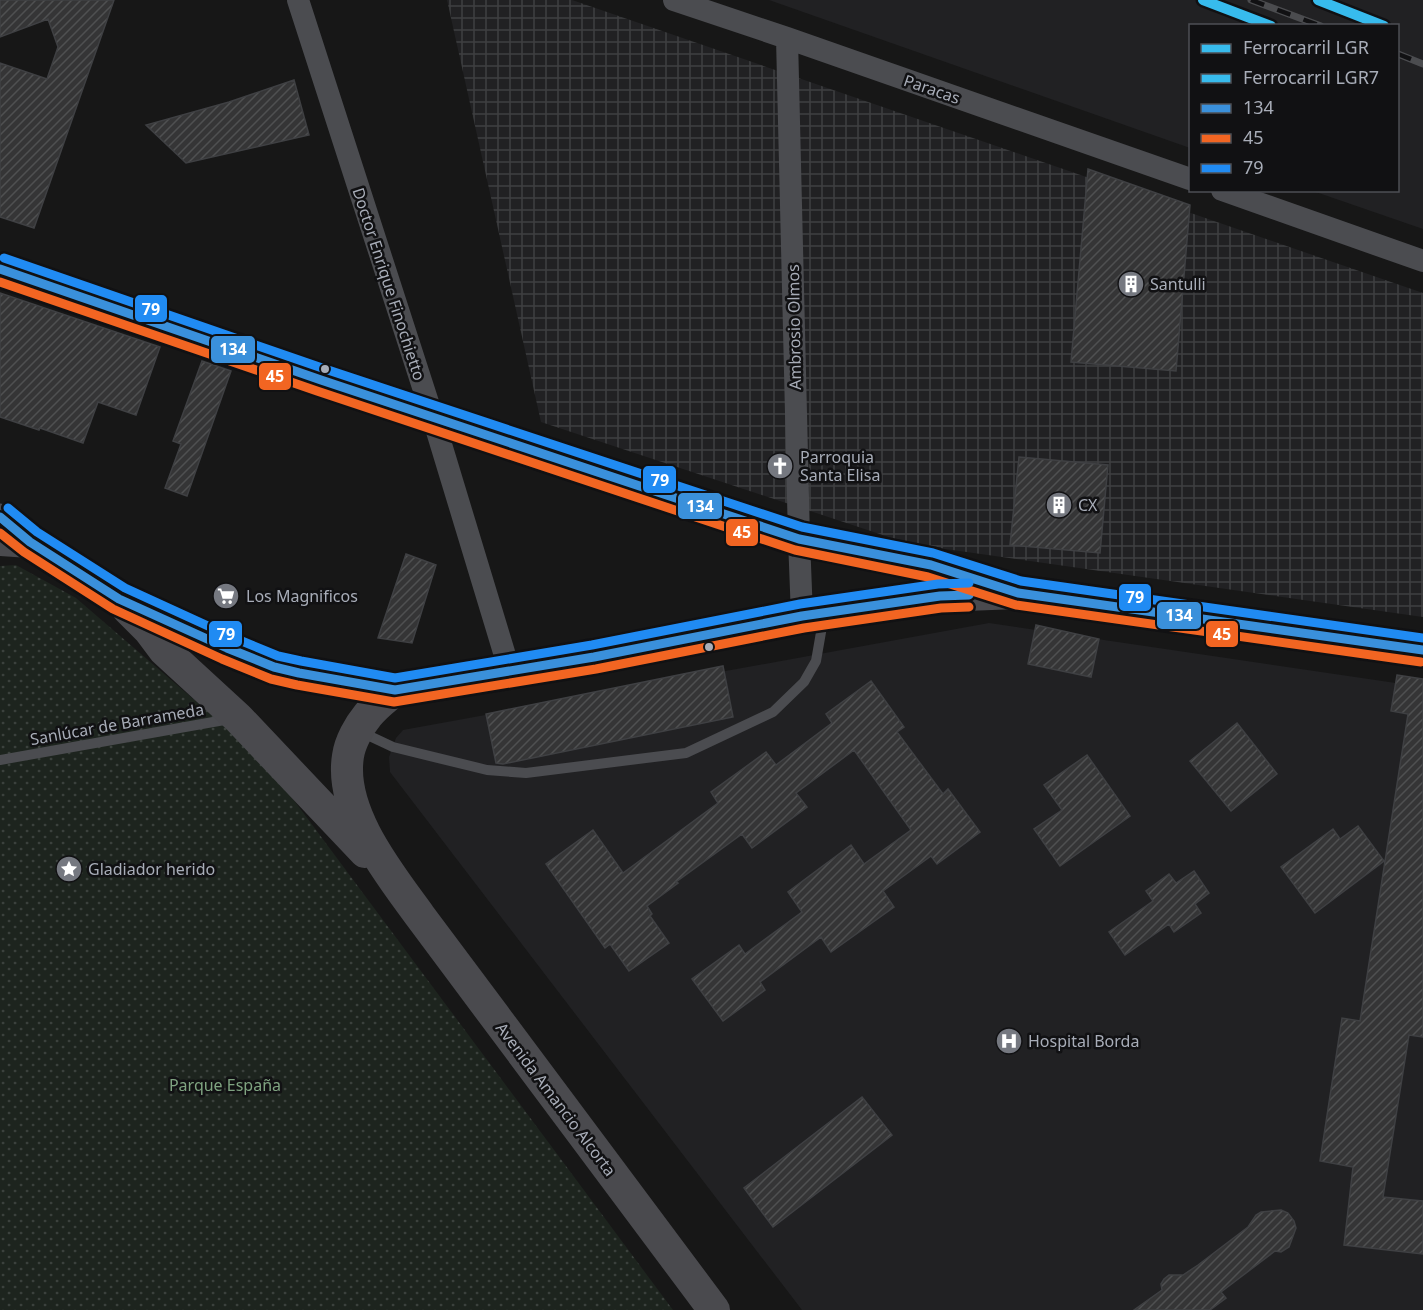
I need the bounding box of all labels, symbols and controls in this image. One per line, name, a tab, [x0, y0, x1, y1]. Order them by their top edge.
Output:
legend	[1189, 24, 1399, 192]
text: Ferrocarril LGR	[1243, 35, 1369, 59]
text: Ferrocarril LGR7	[1243, 65, 1379, 89]
street label: Paracas	[901, 69, 963, 109]
text: 134	[1243, 95, 1274, 119]
text: 45	[1243, 125, 1264, 149]
text: 79	[1243, 155, 1264, 179]
street label: Doctor Enrique Finochietto	[347, 185, 431, 383]
street label: Ambrosio Olmos	[782, 264, 806, 390]
building icon: Santulli	[1116, 269, 1146, 299]
place label: Santulli	[1150, 273, 1206, 295]
line badge: 79	[134, 294, 168, 323]
text: 79	[142, 298, 160, 320]
line badge: 134	[210, 335, 256, 364]
text: 134	[219, 338, 247, 360]
line badge: 45	[258, 362, 292, 391]
unlabelled marker	[319, 363, 331, 375]
text: 45	[266, 365, 284, 387]
place label: Parroquia Santa Elisa	[800, 446, 880, 486]
church icon: Parroquia Santa Elisa	[765, 451, 795, 481]
line badge: 79	[642, 465, 677, 494]
text: 79	[651, 469, 669, 491]
building icon: CX	[1044, 490, 1074, 520]
line badge: 134	[677, 492, 723, 520]
place label: CX	[1078, 494, 1098, 516]
text: 134	[686, 495, 714, 517]
line badge: 45	[725, 518, 759, 547]
text: 45	[733, 521, 751, 543]
supermarket icon: Los Magnificos	[211, 581, 241, 611]
line badge: 79	[1118, 583, 1152, 612]
place label: Los Magnificos	[246, 585, 358, 607]
text: 79	[1126, 586, 1144, 608]
line badge: 134	[1156, 601, 1202, 630]
text: 134	[1165, 604, 1193, 626]
line badge: 79	[208, 620, 243, 648]
line badge: 45	[1205, 620, 1239, 648]
text: 79	[217, 623, 235, 645]
text: 45	[1213, 623, 1231, 645]
unlabelled marker	[703, 641, 715, 653]
street label: Sanlúcar de Barrameda	[28, 698, 206, 750]
place icon: Gladiador herido	[54, 854, 84, 884]
place label: Gladiador herido	[88, 858, 215, 880]
street label: Avenida Amancio Alcorta	[491, 1018, 621, 1180]
hospital icon: Hospital Borda	[994, 1026, 1024, 1056]
place label: Hospital Borda	[1028, 1030, 1139, 1052]
park label: Parque España	[169, 1074, 281, 1096]

